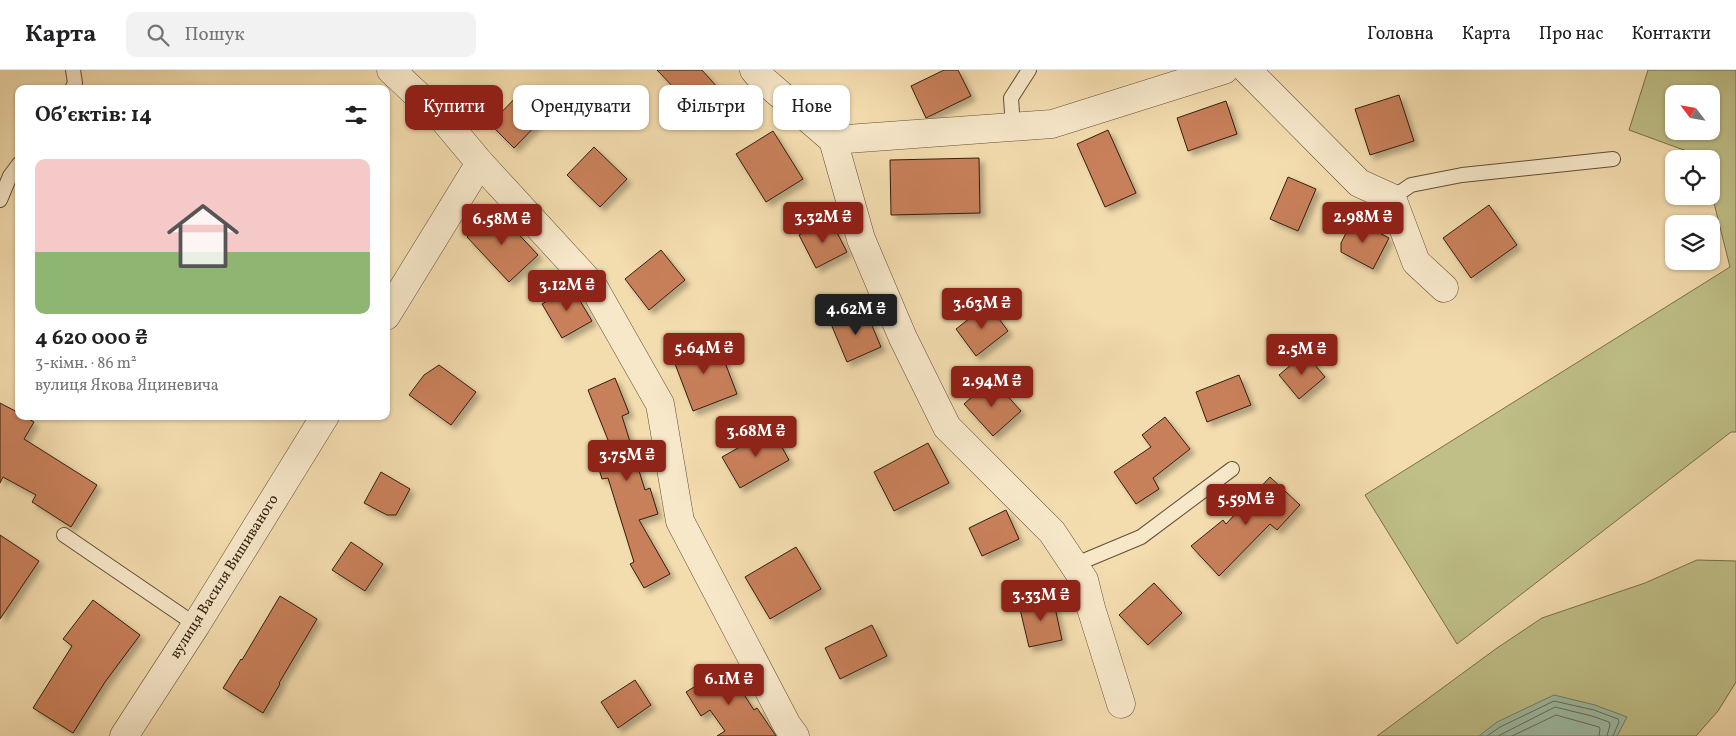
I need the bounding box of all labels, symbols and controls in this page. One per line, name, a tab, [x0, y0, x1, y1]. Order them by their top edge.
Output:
search box	[126, 12, 476, 57]
text: Карта	[25, 18, 96, 52]
icon: search	[144, 21, 172, 49]
text: Пошук	[184, 22, 245, 48]
text: Головна	[1367, 22, 1434, 47]
text: Карта	[1462, 22, 1511, 47]
text: Про нас	[1539, 22, 1604, 47]
text: Контакти	[1632, 22, 1711, 47]
chip: Купити	[405, 85, 503, 130]
chip: Орендувати	[513, 85, 649, 130]
chip: Фільтри	[659, 85, 763, 130]
chip: Нове	[773, 85, 850, 130]
north arrow	[1665, 85, 1720, 140]
map controls	[1665, 85, 1720, 270]
text: Об’єктів: 14	[35, 101, 152, 130]
icon: filters	[342, 101, 370, 129]
button: locate	[1665, 150, 1720, 205]
icon: home	[158, 191, 248, 281]
pin: 3.32M ₴	[777, 202, 869, 244]
pin: 2.98M ₴	[1317, 202, 1409, 244]
pin: 6.58M ₴	[456, 204, 548, 246]
text: 3.32M ₴	[794, 207, 852, 229]
text: 2.98M ₴	[1333, 207, 1393, 229]
text: 6.58M ₴	[473, 209, 531, 231]
button: layers	[1665, 215, 1720, 270]
pin: 3.12M ₴	[521, 270, 613, 312]
text: 3.12M ₴	[539, 275, 595, 297]
pin: 3.63M ₴	[936, 288, 1028, 330]
text: 3.63M ₴	[953, 293, 1011, 315]
pin: 4.62M ₴	[810, 294, 902, 336]
text: 4.62M ₴	[826, 299, 886, 321]
text: 4 620 000 ₴	[35, 324, 148, 353]
pin: 5.64M ₴	[658, 332, 750, 375]
pin: 2.5M ₴	[1261, 334, 1343, 376]
text: 5.64M ₴	[674, 338, 734, 360]
text: 2.5M ₴	[1277, 339, 1327, 361]
text: 3-кімн. · 86 m²	[35, 353, 137, 375]
pin: 2.94M ₴	[946, 366, 1038, 408]
text: 2.94M ₴	[962, 371, 1022, 393]
text: вулиця Якова Яциневича	[35, 375, 219, 397]
pin: 3.68M ₴	[710, 416, 802, 458]
text: 3.68M ₴	[727, 421, 785, 443]
pin: 3.75M ₴	[581, 440, 673, 482]
text: 3.75M ₴	[599, 445, 655, 467]
pin: 5.59M ₴	[1200, 484, 1292, 526]
text: 5.59M ₴	[1217, 489, 1275, 511]
street label: вулиця Василя Вишиваного	[166, 491, 284, 663]
pin: 3.33M ₴	[995, 580, 1087, 622]
text: 3.33M ₴	[1012, 585, 1070, 607]
pin: 6.1M ₴	[688, 664, 770, 706]
text: 6.1M ₴	[705, 669, 753, 691]

